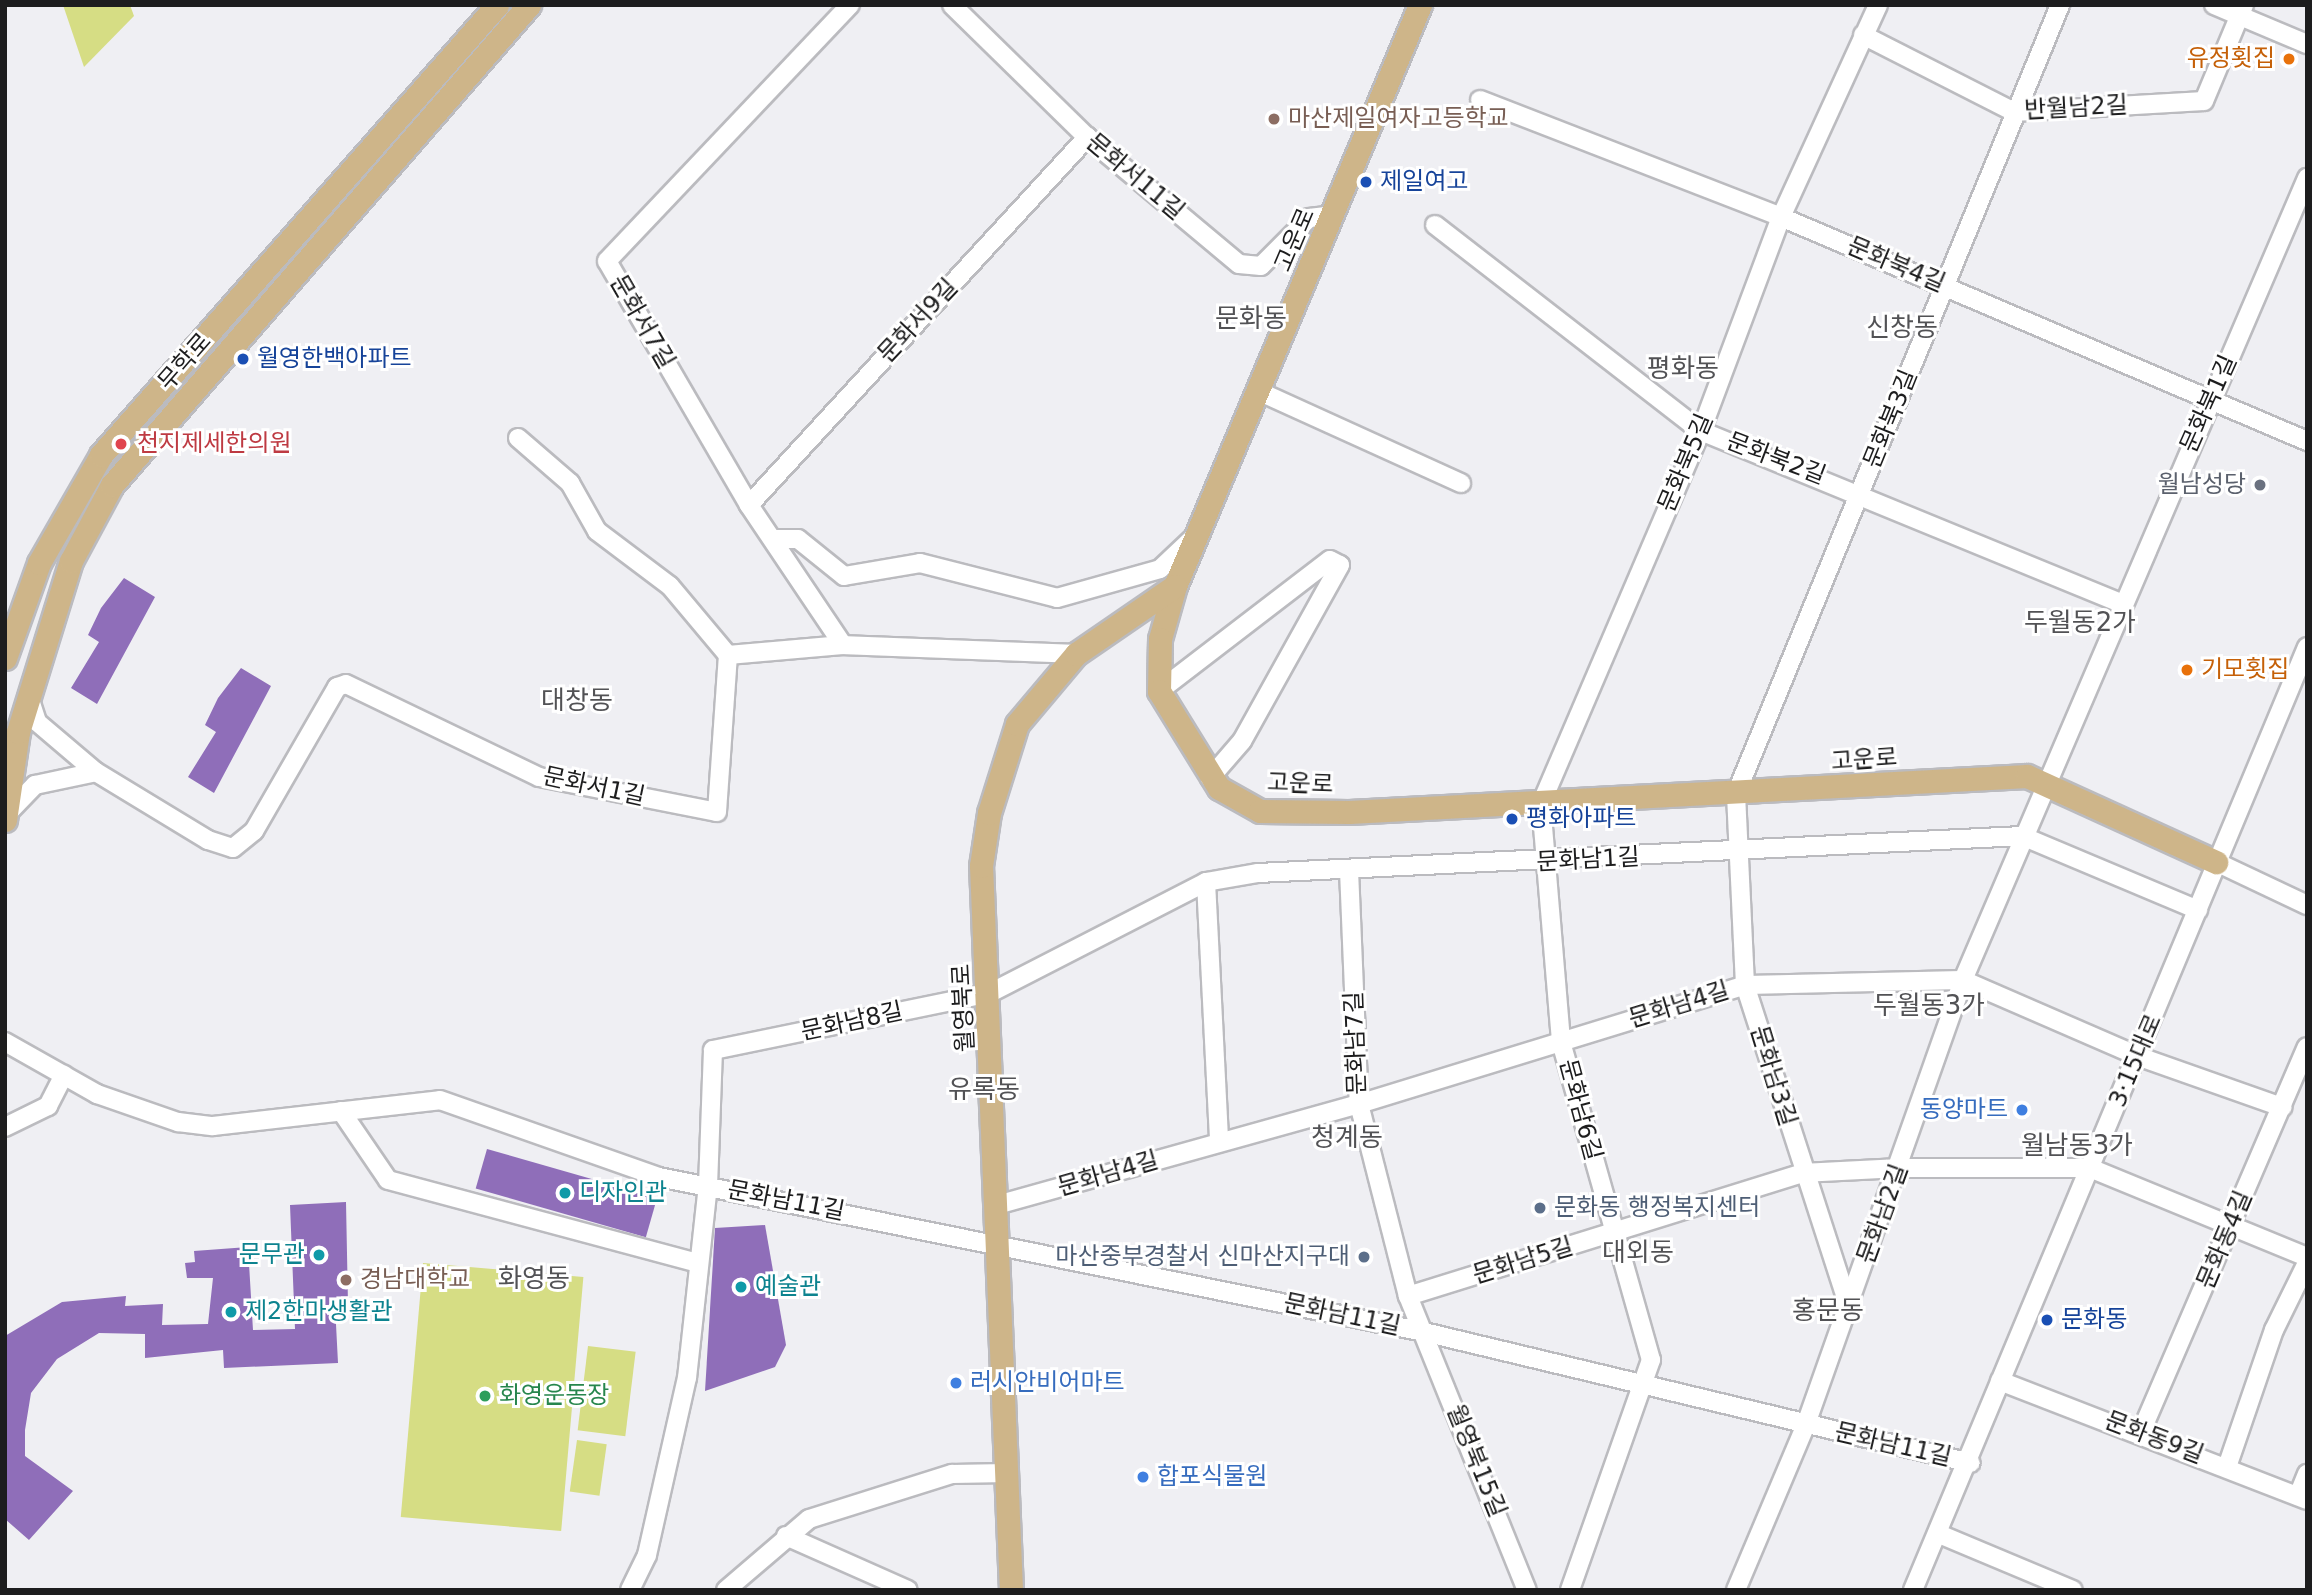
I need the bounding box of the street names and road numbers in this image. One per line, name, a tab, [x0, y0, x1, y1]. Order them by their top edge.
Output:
street label: 반월남2길	[2024, 91, 2128, 125]
street label: 문화서11길	[1080, 128, 1190, 226]
street label: 고운로	[1269, 204, 1321, 276]
street label: 문화북4길	[1843, 232, 1949, 298]
street label: 문화서7길	[604, 270, 680, 374]
street label: 문화서9길	[872, 273, 964, 369]
street label: 무학로	[152, 328, 218, 396]
street label: 문화북1길	[2175, 351, 2243, 457]
street label: 문화북3길	[1858, 366, 1924, 472]
street label: 문화북5길	[1653, 410, 1719, 516]
street label: 문화북2길	[1722, 427, 1830, 491]
street label: 고운로	[1830, 743, 1898, 777]
street label: 문화서1길	[540, 762, 648, 812]
street label: 고운로	[1266, 768, 1334, 800]
street label: 문화남1길	[1536, 843, 1640, 877]
street label: 월영북로	[947, 963, 981, 1053]
street label: 문화남4길	[1625, 976, 1733, 1034]
street label: 문화남7길	[1340, 991, 1372, 1095]
street label: 문화남8길	[798, 997, 906, 1047]
street label: 3·15대로	[2104, 1010, 2168, 1112]
street label: 문화남3길	[1744, 1022, 1802, 1130]
street label: 문화남6길	[1553, 1056, 1607, 1164]
street label: 문화남4길	[1054, 1146, 1162, 1202]
street label: 문화남2길	[1852, 1160, 1914, 1268]
street label: 문화남11길	[725, 1176, 847, 1226]
street label: 문화동4길	[2192, 1187, 2258, 1293]
street label: 문화남5길	[1469, 1232, 1577, 1290]
street label: 문화남11길	[1281, 1289, 1403, 1341]
street label: 월영북15길	[1440, 1401, 1512, 1521]
street label: 문화동9길	[2100, 1406, 2208, 1470]
street label: 문화남11길	[1832, 1418, 1954, 1472]

